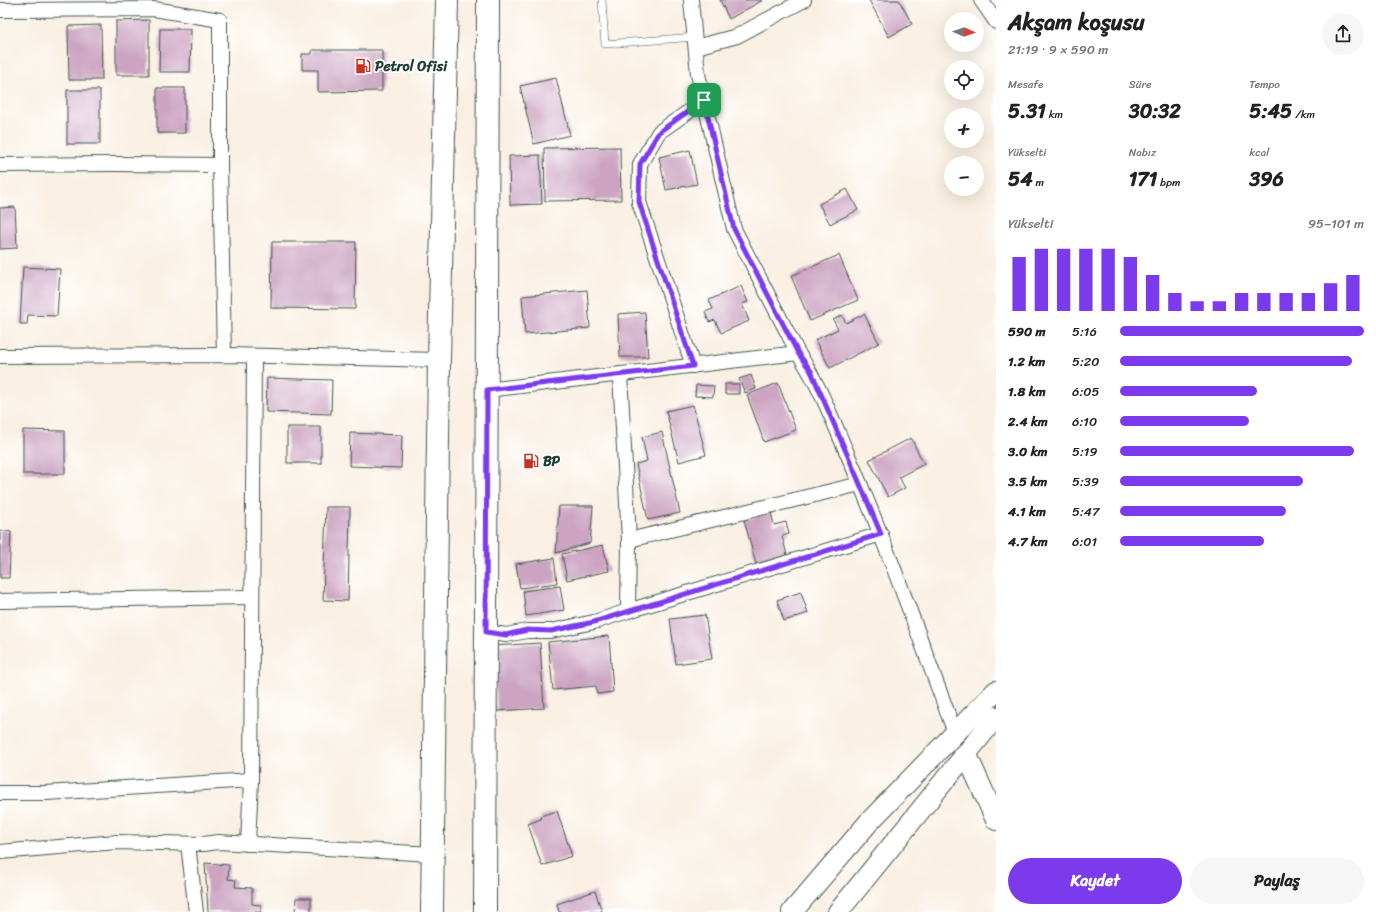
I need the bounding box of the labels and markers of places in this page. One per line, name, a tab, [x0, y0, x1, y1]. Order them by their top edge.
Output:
place label: Petrol Ofisi	[375, 54, 448, 79]
fuel station icon: Petrol Ofisi	[354, 57, 372, 75]
pin	[687, 83, 721, 117]
place label: BP	[543, 449, 561, 474]
fuel station icon: BP	[522, 452, 540, 470]

